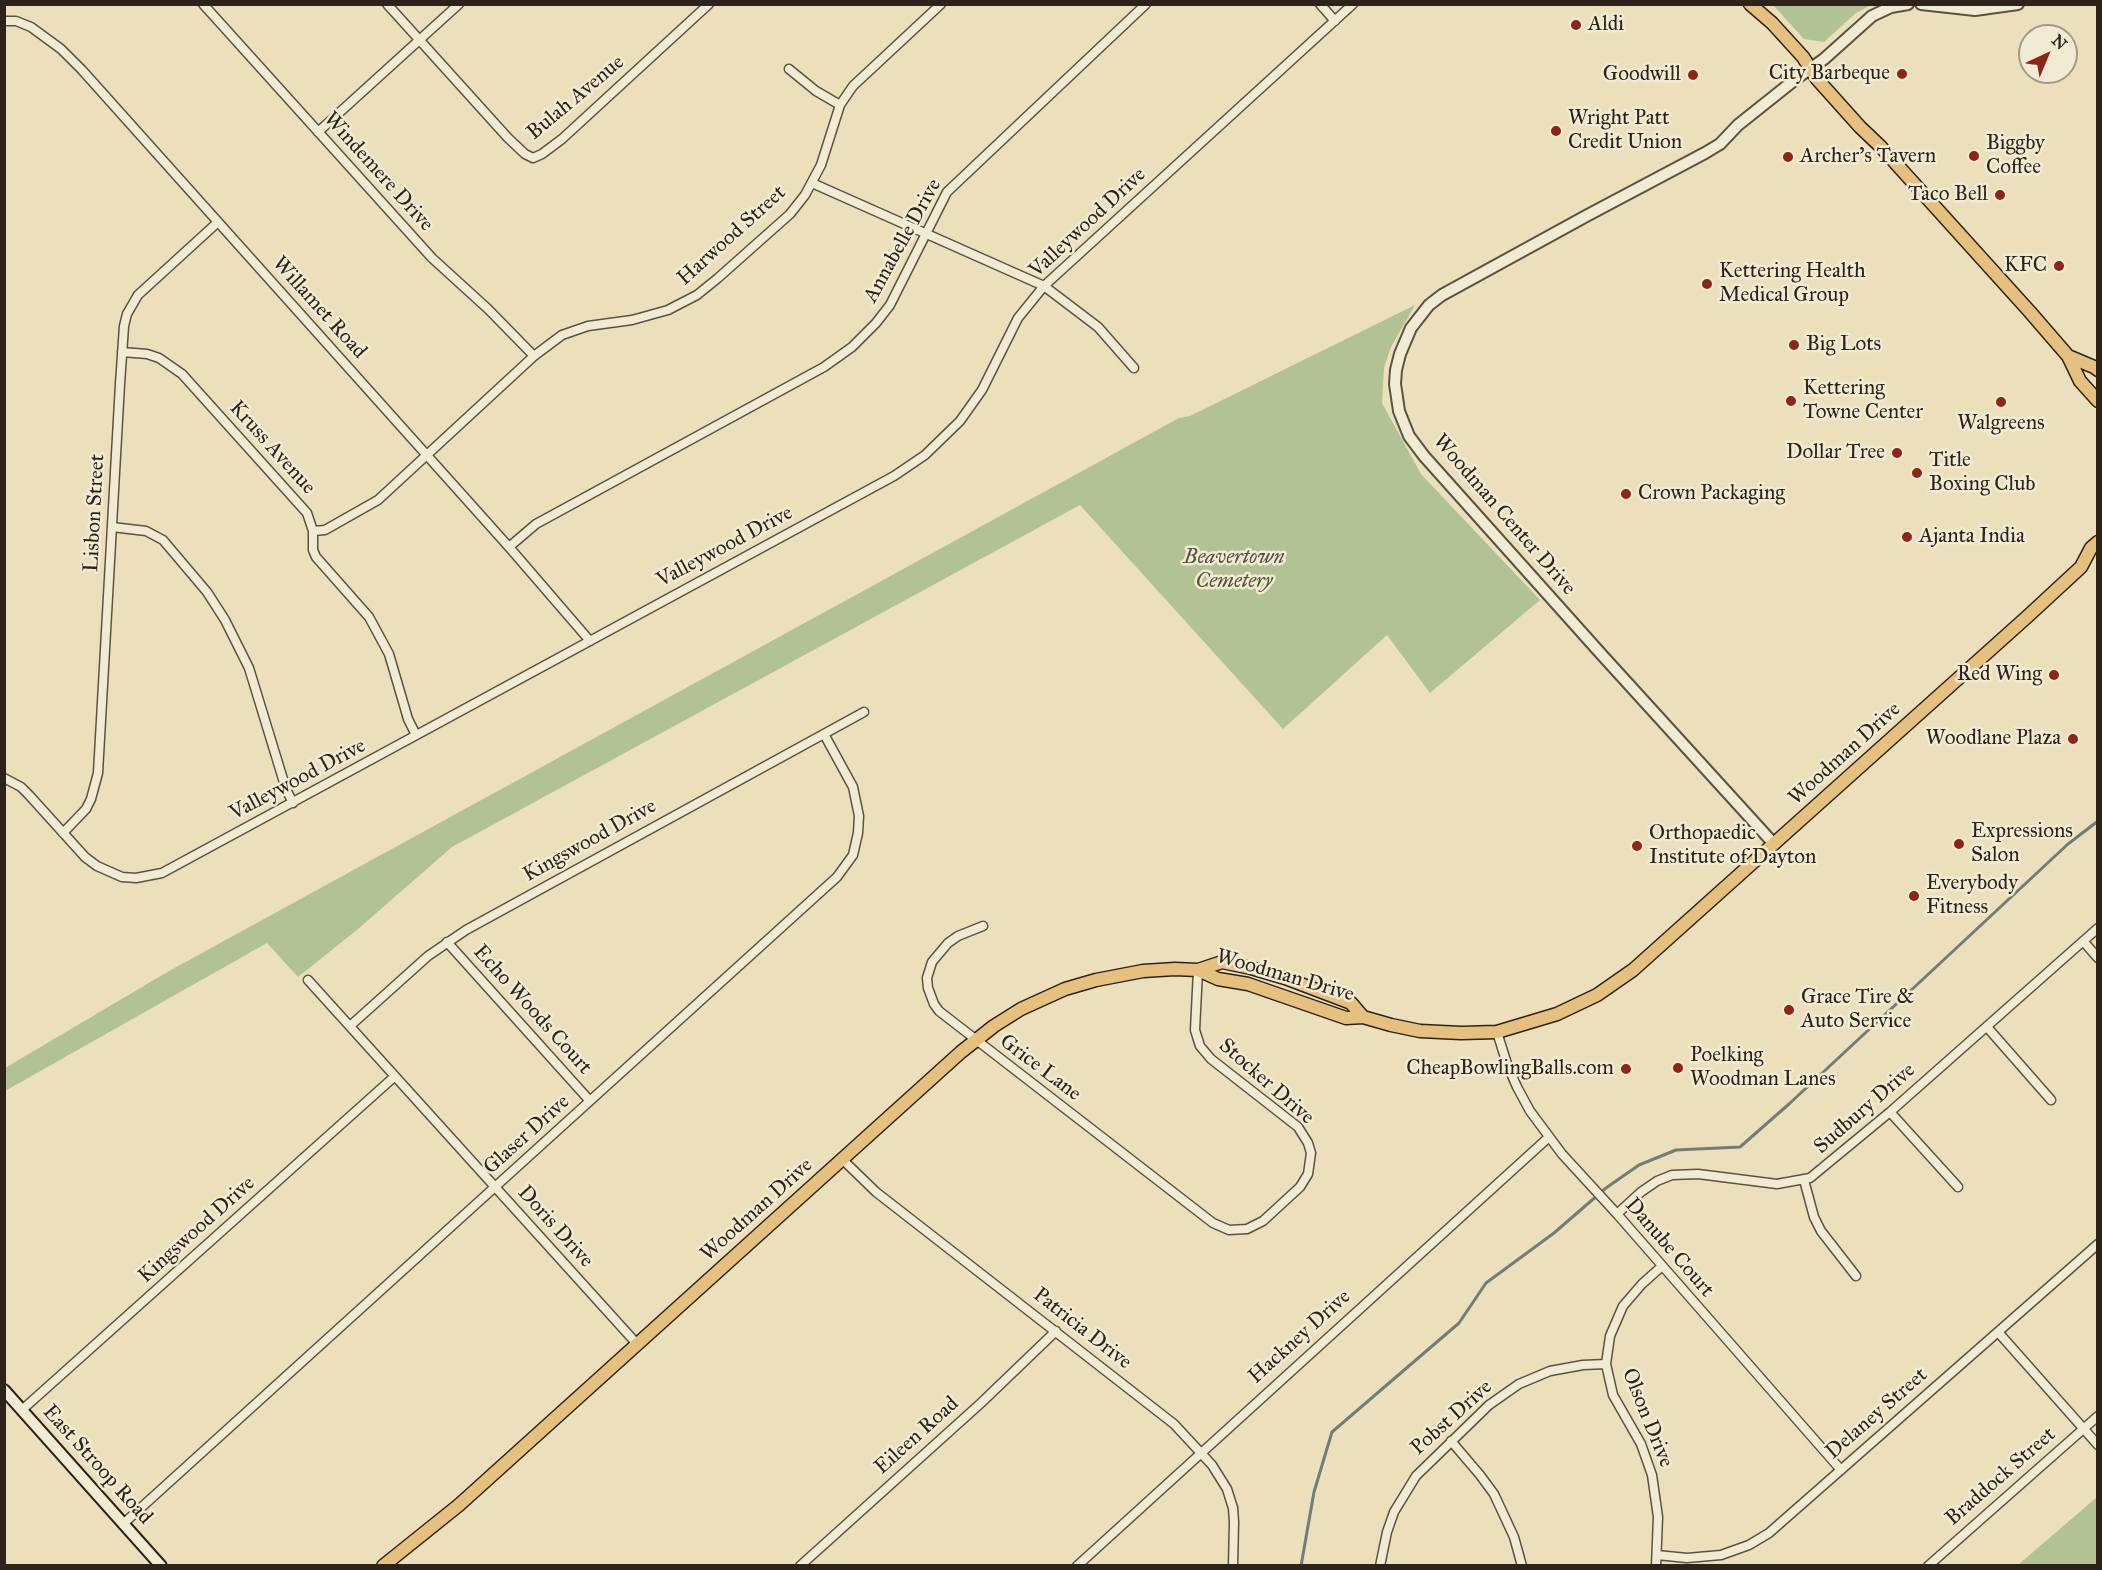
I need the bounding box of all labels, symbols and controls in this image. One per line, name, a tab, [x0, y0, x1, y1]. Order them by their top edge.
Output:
place label: Aldi	[1588, 12, 1624, 38]
marker: Aldi	[1569, 18, 1583, 32]
north arrow	[2018, 24, 2078, 84]
text: N	[2048, 31, 2071, 54]
street label: Bulah Avenue	[522, 50, 630, 146]
place label: City Barbeque	[1769, 61, 1890, 87]
place label: Goodwill	[1603, 62, 1681, 88]
marker: City Barbeque	[1895, 67, 1909, 81]
marker: Goodwill	[1686, 68, 1700, 82]
place label: Wright Patt Credit Union	[1568, 106, 1682, 156]
street label: Windemere Drive	[318, 107, 438, 237]
marker: Wright Patt Credit Union	[1549, 124, 1563, 138]
place label: Biggby Coffee	[1986, 131, 2045, 181]
place label: Archer's Tavern	[1800, 144, 1936, 170]
marker: Biggby Coffee	[1967, 149, 1981, 163]
marker: Archer's Tavern	[1781, 150, 1795, 164]
street label: Valleywood Drive	[1024, 163, 1152, 283]
street label: Annabelle Drive	[859, 175, 947, 307]
street label: Harwood Street	[673, 181, 791, 291]
place label: Taco Bell	[1908, 182, 1988, 208]
marker: Taco Bell	[1993, 188, 2007, 202]
street label: Willamet Road	[266, 252, 372, 364]
place label: KFC	[2004, 253, 2047, 279]
place label: Kettering Health Medical Group	[1719, 259, 1866, 309]
marker: KFC	[2052, 259, 2066, 273]
marker: Kettering Health Medical Group	[1700, 277, 1714, 291]
place label: Big Lots	[1806, 332, 1881, 358]
marker: Big Lots	[1787, 338, 1801, 352]
place label: Kettering Towne Center	[1803, 376, 1923, 426]
marker: Kettering Towne Center	[1784, 394, 1798, 408]
marker: Walgreens	[1994, 395, 2008, 409]
street label: Kruss Avenue	[224, 396, 320, 500]
place label: Walgreens	[1957, 411, 2045, 437]
street label: Woodman Center Drive	[1427, 429, 1581, 601]
place label: Dollar Tree	[1786, 440, 1885, 466]
marker: Dollar Tree	[1890, 446, 1904, 460]
place label: Title Boxing Club	[1929, 448, 2036, 498]
street label: Lisbon Street	[79, 453, 111, 573]
marker: Title Boxing Club	[1910, 466, 1924, 480]
place label: Crown Packaging	[1638, 481, 1785, 507]
marker: Crown Packaging	[1619, 487, 1633, 501]
street label: Valleywood Drive	[653, 501, 797, 593]
place label: Ajanta India	[1919, 524, 2025, 550]
marker: Ajanta India	[1900, 530, 1914, 544]
park label: Beavertown Cemetery	[1183, 545, 1285, 595]
place label: Red Wing	[1957, 662, 2042, 688]
marker: Red Wing	[2047, 668, 2061, 682]
street label: Woodman Drive	[1784, 697, 1906, 811]
place label: Woodlane Plaza	[1926, 726, 2061, 752]
marker: Woodlane Plaza	[2066, 732, 2080, 746]
street label: Valleywood Drive	[226, 734, 370, 826]
street label: Kingswood Drive	[519, 794, 661, 888]
place label: Expressions Salon	[1971, 819, 2073, 869]
place label: Orthopaedic Institute of Dayton	[1649, 821, 1816, 871]
marker: Expressions Salon	[1952, 837, 1966, 851]
marker: Orthopaedic Institute of Dayton	[1630, 839, 1644, 853]
place label: Everybody Fitness	[1926, 871, 2018, 921]
marker: Everybody Fitness	[1907, 889, 1921, 903]
street label: Echo Woods Court	[467, 940, 597, 1080]
street label: Woodman Drive	[1213, 944, 1357, 1008]
place label: Grace Tire & Auto Service	[1801, 985, 1914, 1035]
marker: Grace Tire & Auto Service	[1782, 1003, 1796, 1017]
street label: Grice Lane	[994, 1029, 1086, 1107]
street label: Stocker Drive	[1213, 1034, 1319, 1130]
place label: Poelking Woodman Lanes	[1690, 1043, 1836, 1093]
place label: CheapBowlingBalls.com	[1406, 1056, 1614, 1082]
street label: Sudbury Drive	[1809, 1058, 1921, 1160]
marker: Poelking Woodman Lanes	[1671, 1061, 1685, 1075]
marker: CheapBowlingBalls.com	[1619, 1062, 1633, 1076]
street label: Glaser Drive	[479, 1090, 575, 1180]
street label: Woodman Drive	[696, 1153, 818, 1267]
street label: Kingswood Drive	[134, 1171, 260, 1289]
street label: Doris Drive	[512, 1181, 598, 1273]
street label: Danube Court	[1619, 1193, 1719, 1303]
street label: Patricia Drive	[1028, 1283, 1136, 1375]
street label: Hackney Drive	[1244, 1285, 1356, 1389]
street label: Delaney Street	[1821, 1363, 1933, 1465]
street label: Olson Drive	[1616, 1365, 1678, 1471]
street label: Pobst Drive	[1406, 1375, 1498, 1461]
street label: Eileen Road	[870, 1392, 964, 1480]
street label: East Stroop Road	[37, 1400, 157, 1530]
street label: Braddock Street	[1941, 1422, 2061, 1532]

